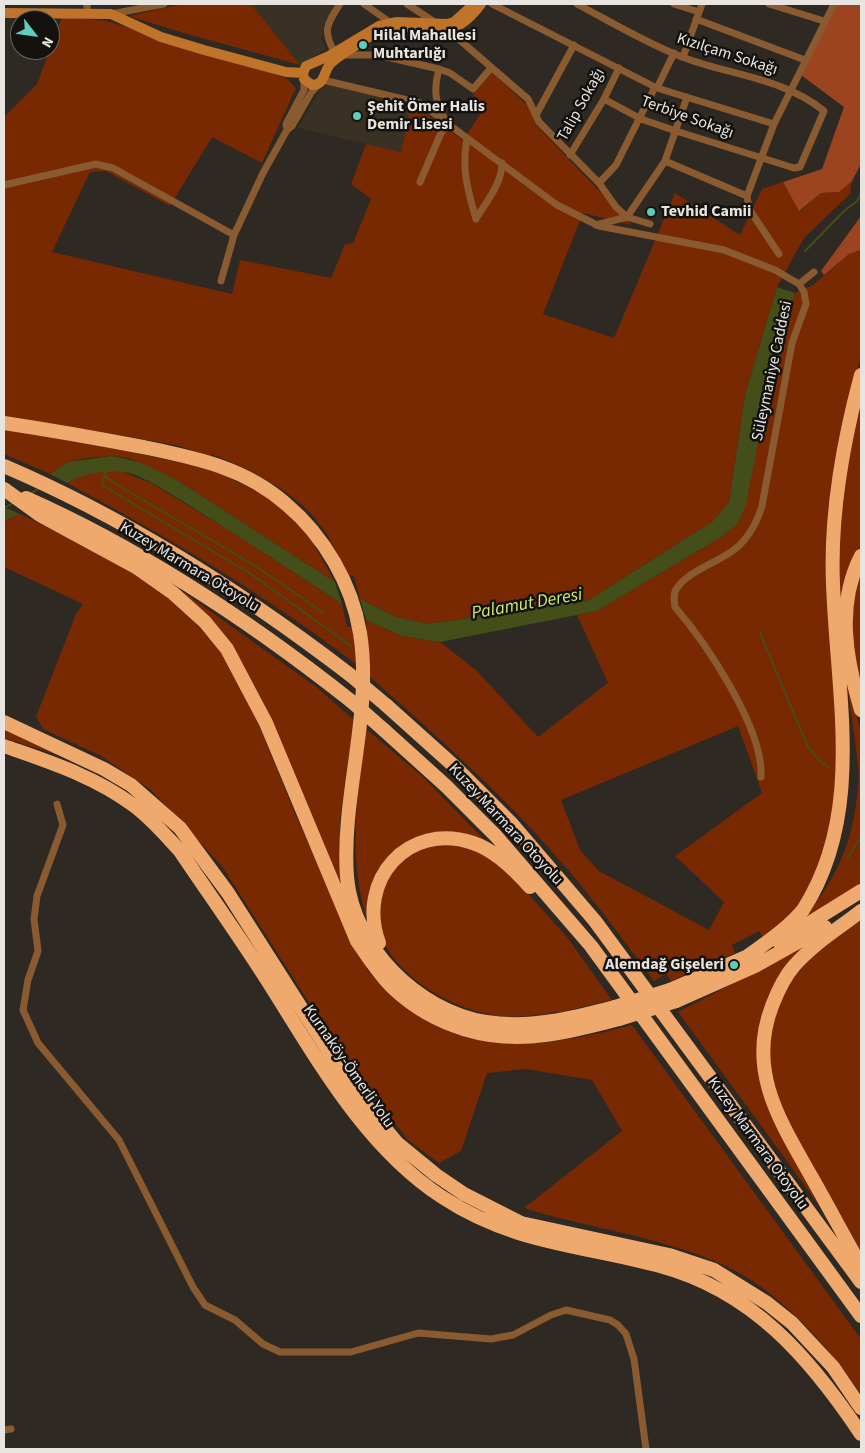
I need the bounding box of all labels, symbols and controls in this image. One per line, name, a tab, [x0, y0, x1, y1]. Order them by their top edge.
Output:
north arrow	[10, 10, 60, 60]
place label: Hilal Mahallesi Muhtarlığı	[373, 26, 476, 64]
street label: Kızılçam Sokağı	[674, 30, 780, 80]
text: N	[36, 33, 58, 51]
marker: Hilal Mahallesi Muhtarlığı	[357, 39, 369, 51]
street label: Talip Sokağı	[554, 65, 610, 145]
street label: Terbiye Sokağı	[638, 92, 736, 144]
place label: Şehit Ömer Halis Demir Lisesi	[367, 97, 485, 135]
marker: Şehit Ömer Halis Demir Lisesi	[351, 110, 363, 122]
place label: Tevhid Camii	[661, 202, 751, 222]
marker: Tevhid Camii	[645, 206, 657, 218]
street label: Süleymaniye Caddesi	[749, 299, 797, 443]
street label: Kuzey Marmara Otoyolu	[116, 519, 262, 617]
water label: Palamut Deresi	[470, 585, 584, 625]
street label: Kuzey Marmara Otoyolu	[444, 760, 566, 890]
place label: Alemdağ Gişeleri	[605, 955, 724, 975]
marker: Alemdağ Gişeleri	[728, 959, 740, 971]
street label: Kurnaköy-Ömerli Yolu	[298, 1002, 398, 1132]
street label: Kuzey Marmara Otoyolu	[702, 1074, 812, 1214]

